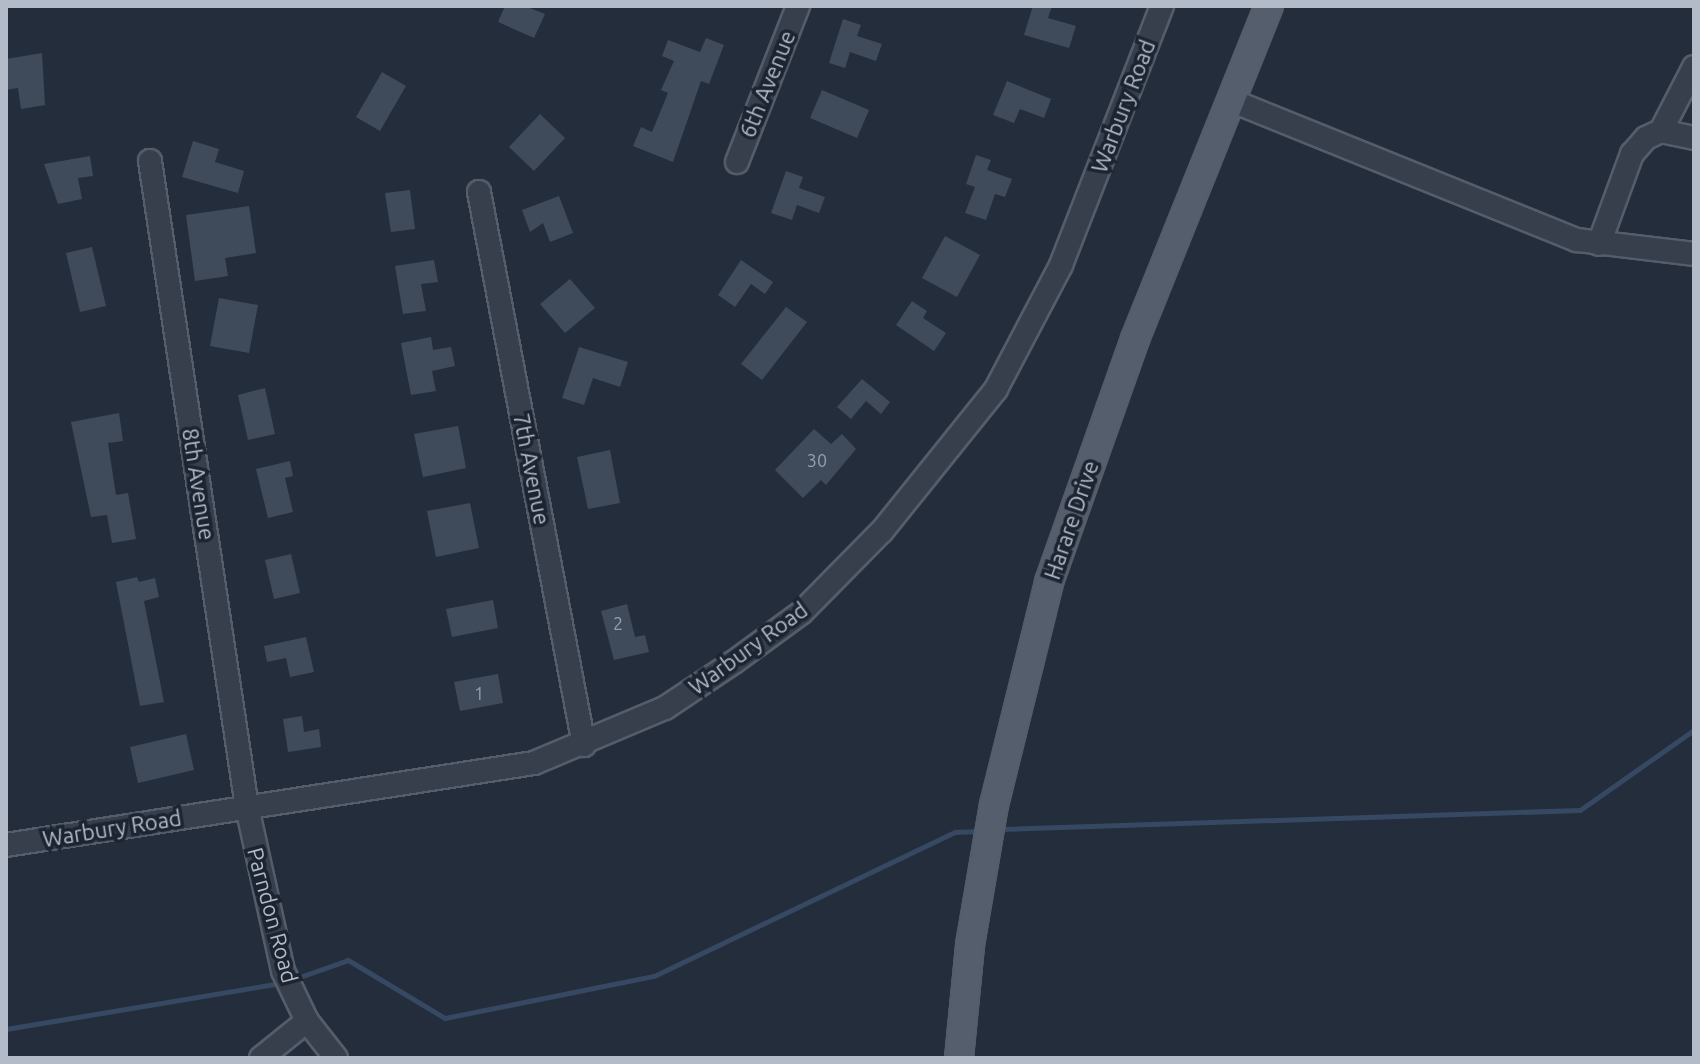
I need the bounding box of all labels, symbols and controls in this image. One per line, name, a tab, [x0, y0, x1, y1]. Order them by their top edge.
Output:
street label: 6th Avenue	[734, 27, 800, 141]
street label: Warbury Road	[1086, 36, 1160, 176]
street label: 7th Avenue	[508, 411, 556, 527]
street label: 8th Avenue	[177, 426, 221, 542]
house number: 30	[807, 449, 827, 471]
street label: Harare Drive	[1038, 457, 1104, 583]
street label: Warbury Road	[684, 596, 812, 700]
house number: 2	[613, 612, 623, 634]
house number: 1	[474, 682, 484, 704]
street label: Warbury Road	[41, 804, 183, 852]
street label: Parndon Road	[242, 844, 304, 986]

